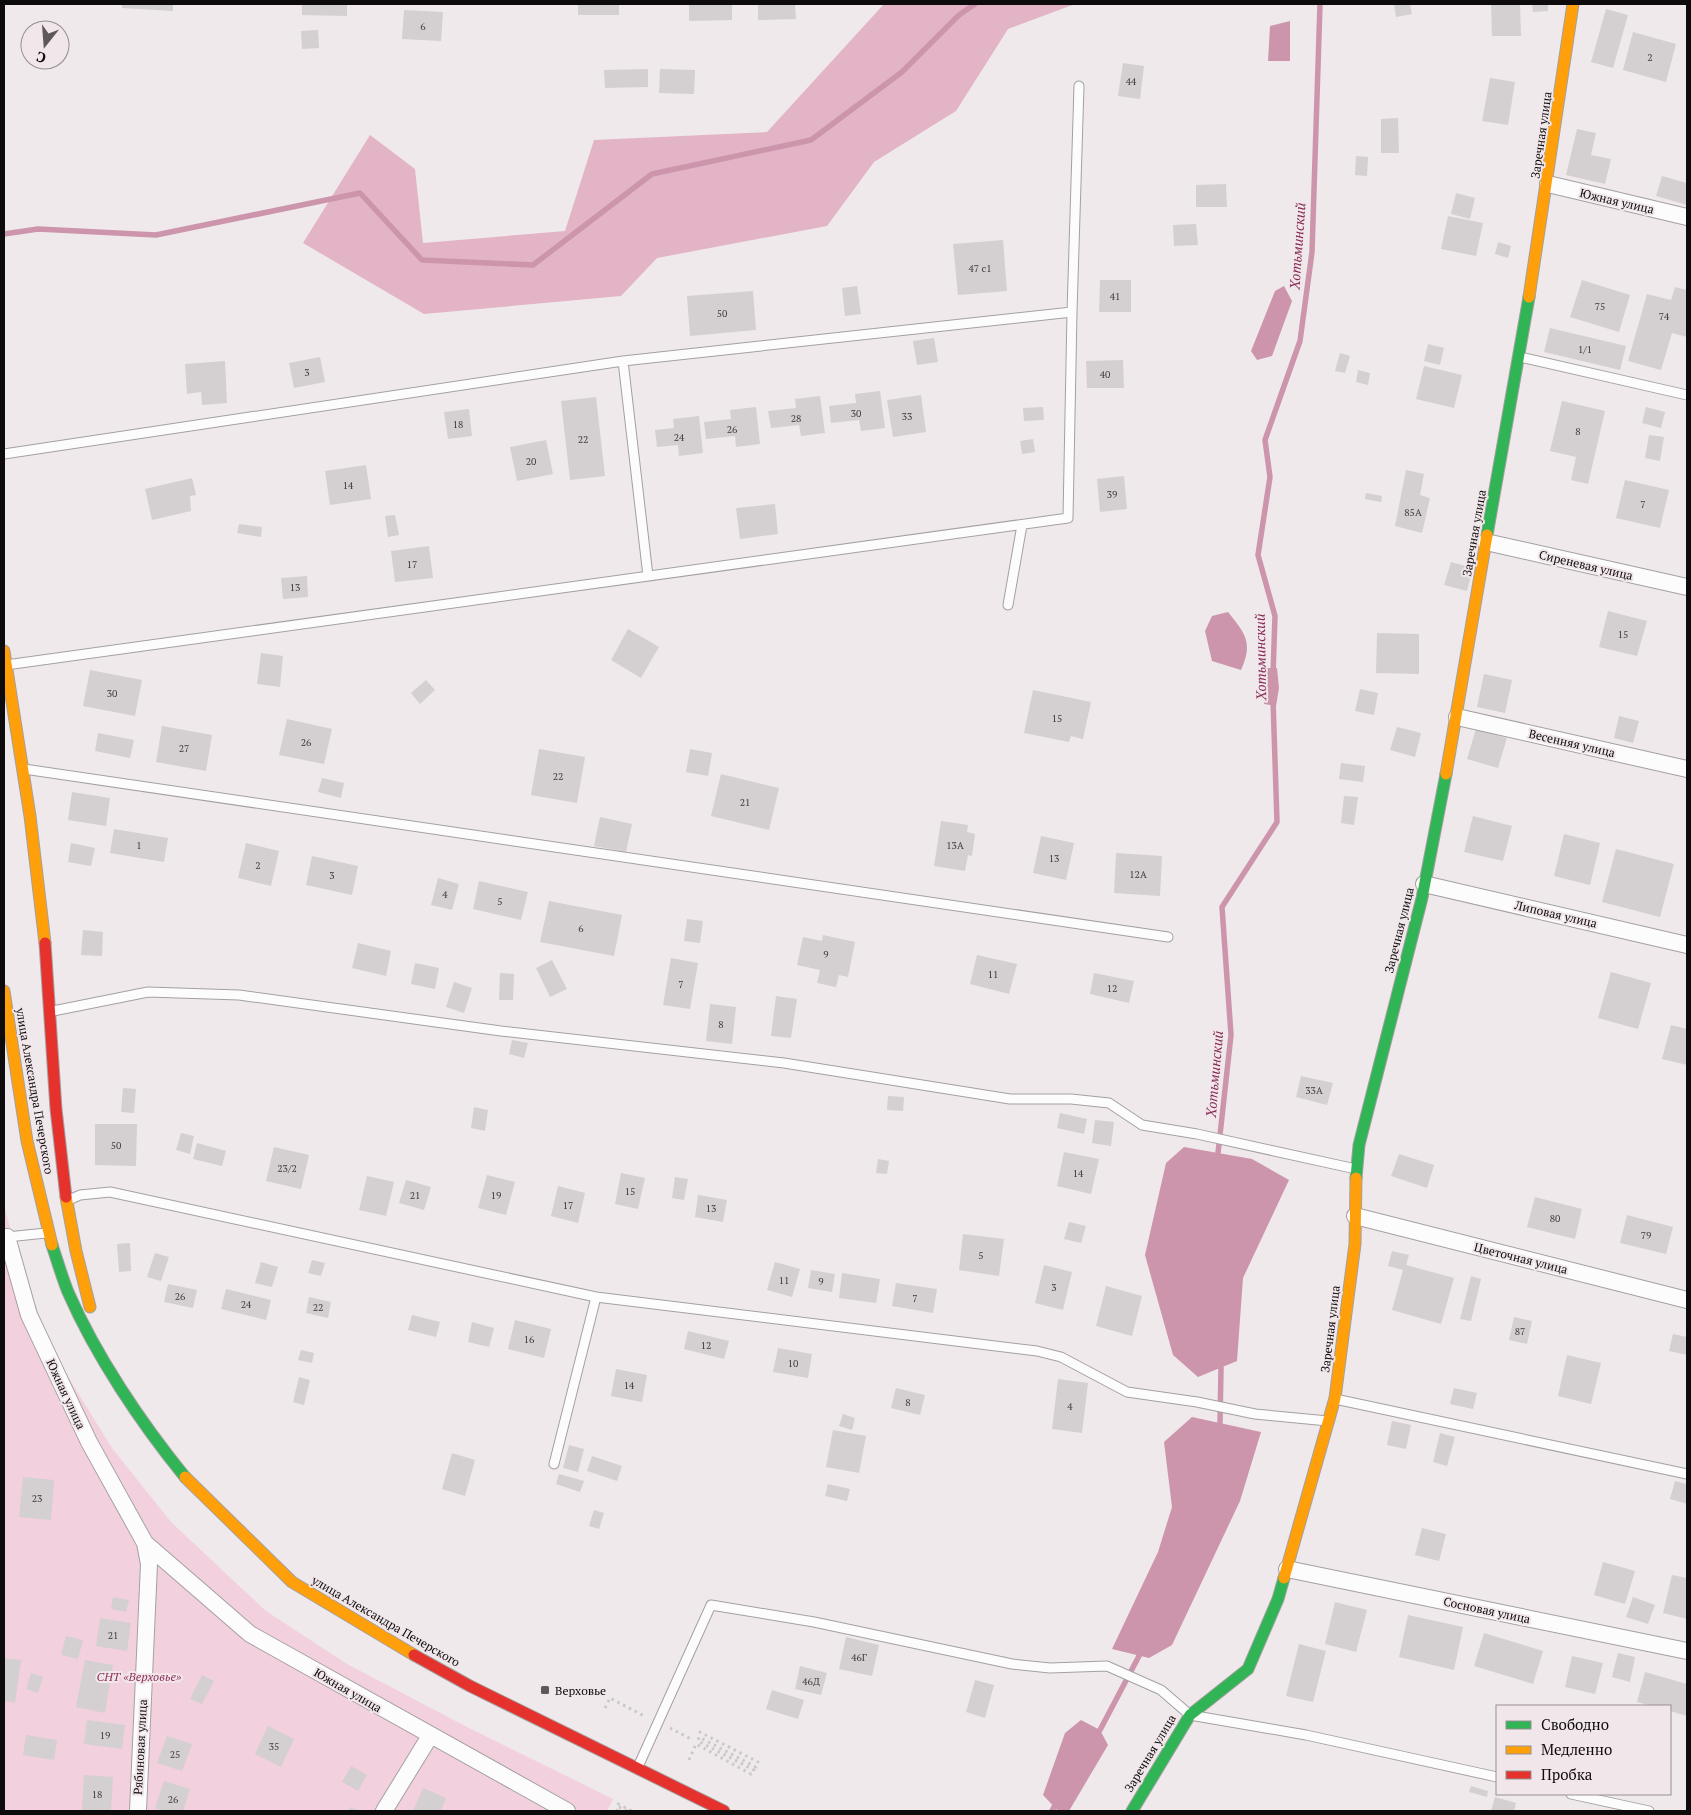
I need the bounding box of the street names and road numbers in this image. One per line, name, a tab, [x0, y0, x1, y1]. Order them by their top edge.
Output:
street label: Заречная улица	[1527, 91, 1555, 179]
street label: Южная улица	[1578, 185, 1656, 217]
street label: Заречная улица	[1459, 488, 1489, 578]
street label: Сиреневая улица	[1538, 547, 1634, 583]
street label: Весенняя улица	[1527, 726, 1617, 760]
street label: Заречная улица	[1381, 886, 1417, 974]
street label: Липовая улица	[1512, 897, 1599, 931]
street label: улица Александра Печерского	[13, 1006, 57, 1176]
street label: Цветочная улица	[1473, 1239, 1569, 1277]
street label: Заречная улица	[1317, 1285, 1343, 1373]
street label: Южная улица	[43, 1356, 89, 1432]
street label: улица Александра Печерского	[308, 1572, 463, 1670]
street label: Сосновая улица	[1442, 1593, 1532, 1627]
street label: Южная улица	[311, 1665, 385, 1715]
street label: Рябиновая улица	[130, 1699, 150, 1795]
street label: Заречная улица	[1121, 1712, 1179, 1794]

